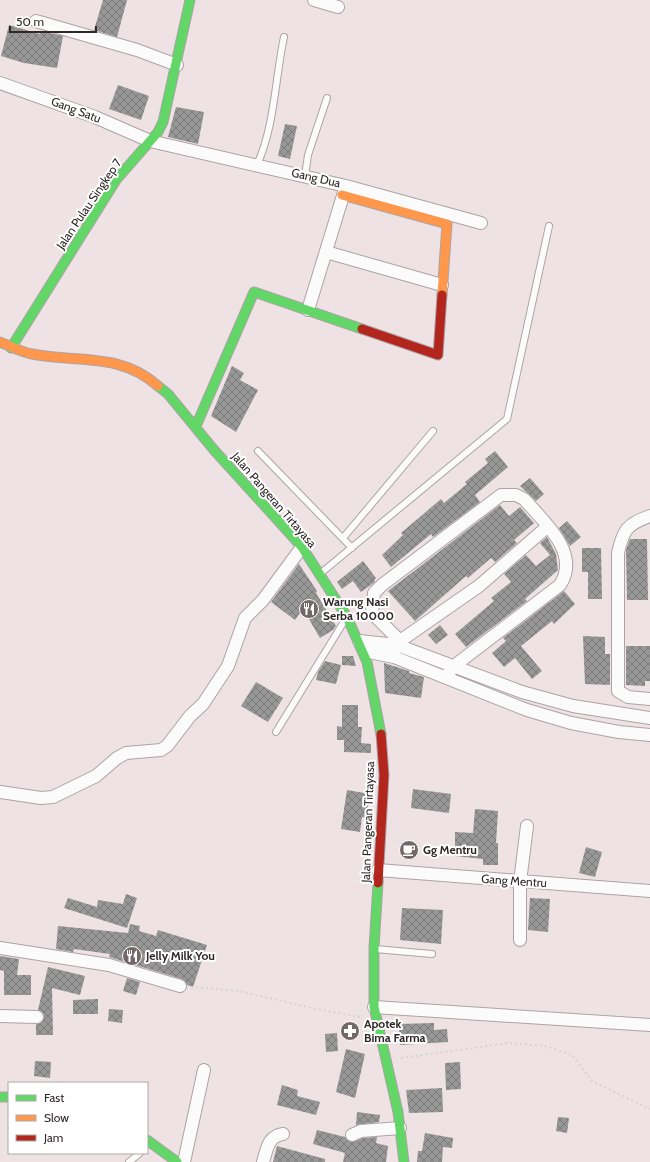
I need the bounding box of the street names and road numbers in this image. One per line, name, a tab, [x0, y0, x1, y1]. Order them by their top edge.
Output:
street label: Gang Satu	[49, 93, 103, 126]
street label: Jalan Pulau Singkep 7	[52, 156, 124, 253]
street label: Gang Dua	[290, 165, 342, 190]
street label: Jalan Pangeran Tirtayasa	[228, 448, 320, 551]
street label: Jalan Pangeran Tirtayasa	[358, 761, 377, 884]
street label: Gang Mentru	[481, 871, 547, 890]

